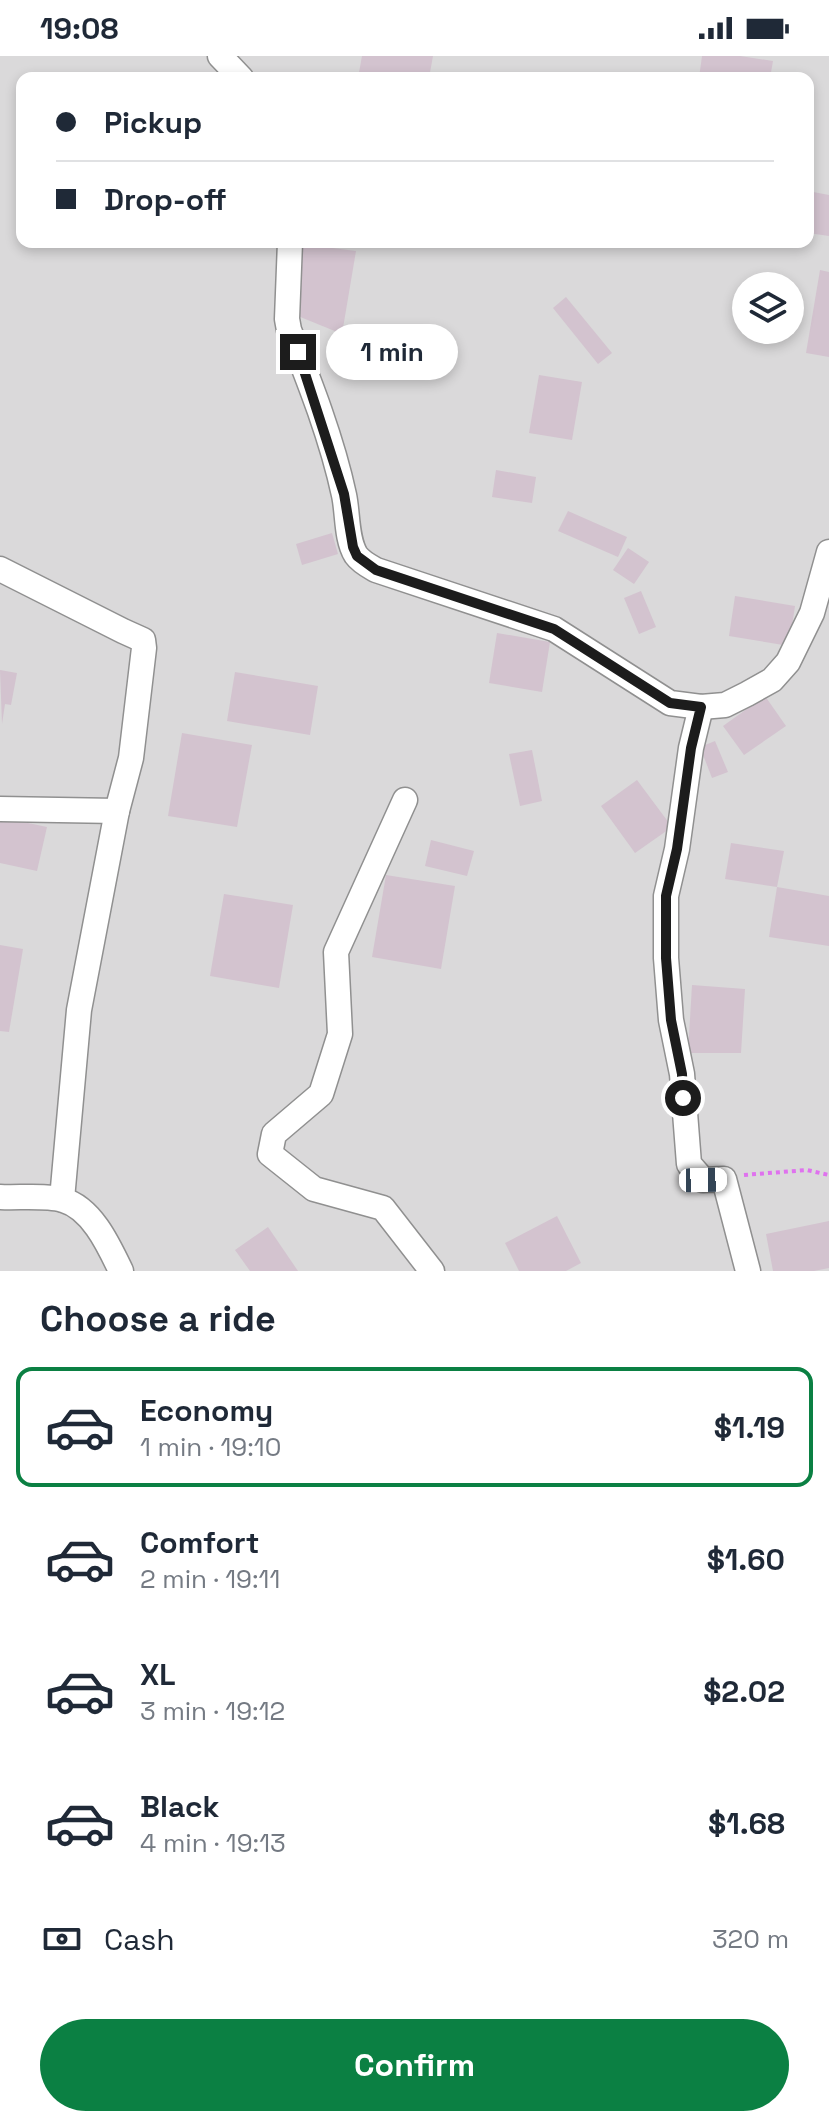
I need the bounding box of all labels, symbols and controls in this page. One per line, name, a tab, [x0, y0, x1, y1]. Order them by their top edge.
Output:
text: 19:08	[40, 9, 118, 48]
text: Pickup	[104, 103, 202, 142]
text: Drop-off	[104, 180, 227, 219]
map controls	[732, 272, 804, 344]
button: layers	[732, 272, 804, 344]
callout: 1 min	[326, 324, 458, 380]
route end	[280, 334, 316, 370]
text: 1 min	[360, 335, 424, 369]
route start	[665, 1080, 701, 1116]
car	[679, 1168, 727, 1192]
text: Choose a ride	[40, 1296, 276, 1342]
icon: car	[44, 1391, 116, 1463]
text: Economy	[140, 1391, 273, 1430]
text: $1.19	[714, 1408, 785, 1447]
text: 1 min · 19:10	[140, 1430, 281, 1464]
icon: car	[44, 1523, 116, 1595]
text: Comfort	[140, 1523, 259, 1562]
text: $1.60	[707, 1540, 785, 1579]
text: 2 min · 19:11	[140, 1562, 280, 1596]
icon: car	[44, 1655, 116, 1727]
text: XL	[140, 1655, 176, 1694]
text: $2.02	[703, 1672, 785, 1711]
text: 3 min · 19:12	[140, 1694, 285, 1728]
icon: car	[44, 1787, 116, 1859]
text: Black	[140, 1787, 219, 1826]
text: $1.68	[708, 1804, 785, 1843]
text: 4 min · 19:13	[140, 1826, 286, 1860]
icon: cash	[40, 1917, 84, 1961]
text: Cash	[104, 1920, 175, 1959]
text: 320 m	[712, 1922, 789, 1956]
button: Confirm	[40, 2019, 789, 2111]

